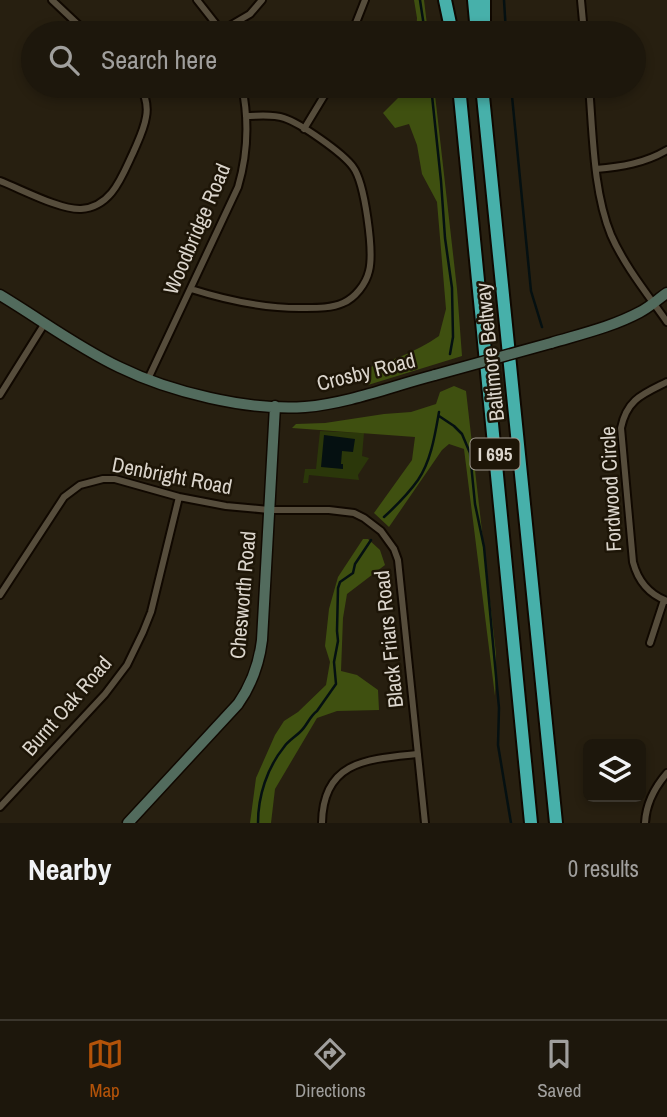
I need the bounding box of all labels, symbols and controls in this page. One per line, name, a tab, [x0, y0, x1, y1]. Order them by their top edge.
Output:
search box	[21, 21, 646, 98]
icon: search	[45, 41, 83, 79]
text: Search here	[101, 42, 217, 77]
street label: Woodbridge Road	[156, 159, 237, 299]
street label: Baltimore Beltway	[468, 281, 511, 423]
street label: Crosby Road	[314, 345, 418, 398]
street label: Fordwood Circle	[593, 426, 628, 552]
road number: I 695	[470, 438, 520, 470]
street label: Denbright Road	[110, 450, 235, 501]
street label: Chesworth Road	[222, 530, 263, 660]
street label: Black Friars Road	[367, 569, 410, 709]
street label: Burnt Oak Road	[15, 650, 118, 762]
map controls	[583, 739, 646, 802]
button: layers	[583, 739, 646, 802]
text: Nearby	[28, 849, 111, 889]
text: 0 results	[568, 853, 639, 884]
tab: Map	[86, 1035, 124, 1103]
tab: Directions	[295, 1035, 366, 1103]
tab: Saved	[537, 1035, 581, 1103]

